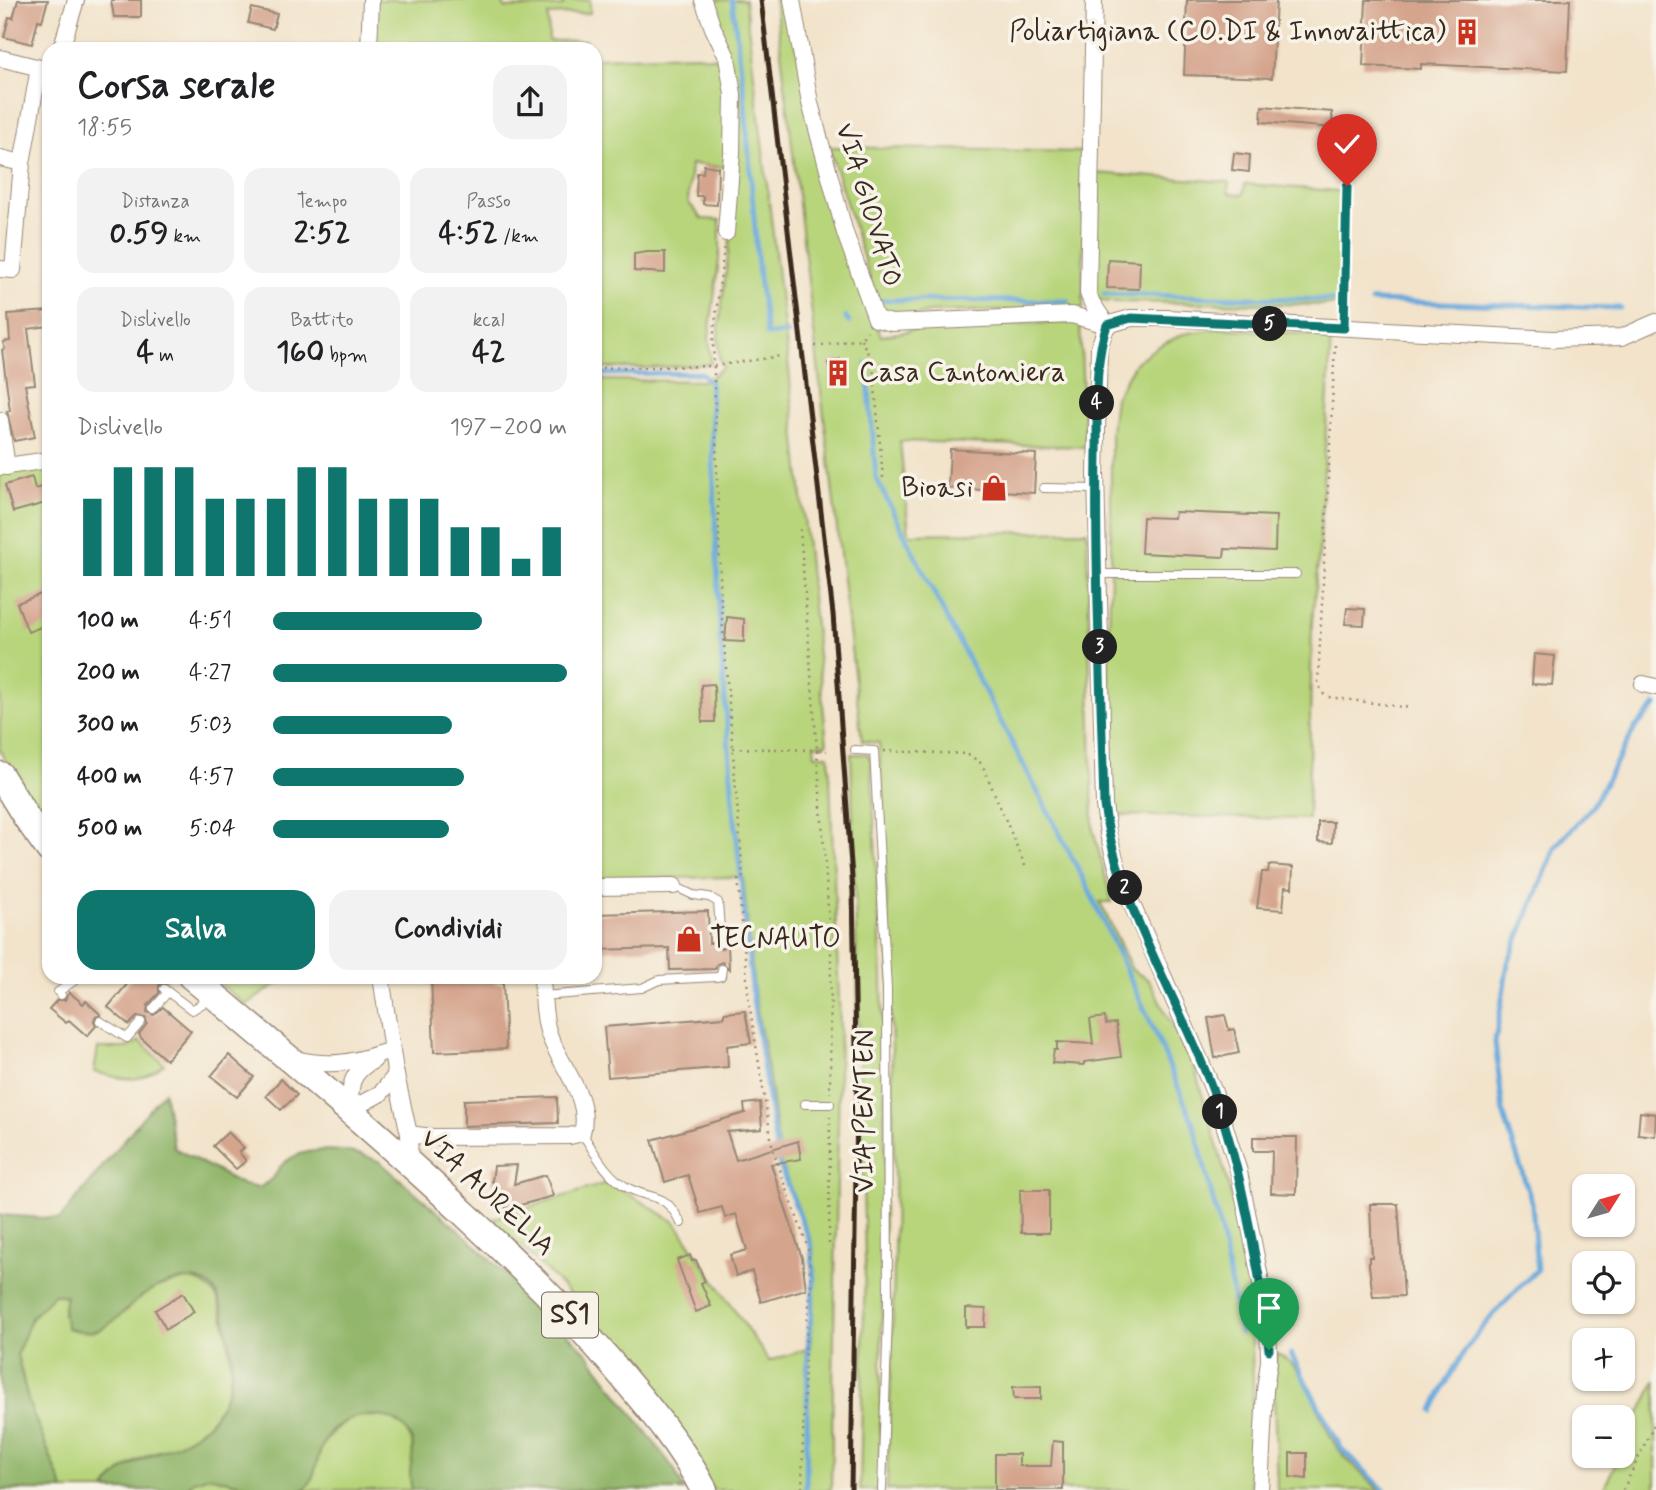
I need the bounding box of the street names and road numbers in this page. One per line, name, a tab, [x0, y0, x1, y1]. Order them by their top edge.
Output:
street label: VIA GIOVATO	[826, 119, 910, 291]
street label: VIA PENTEN	[847, 1029, 884, 1193]
street label: VIA AURELIA	[412, 1121, 562, 1265]
road number: SS1	[542, 1292, 598, 1338]

